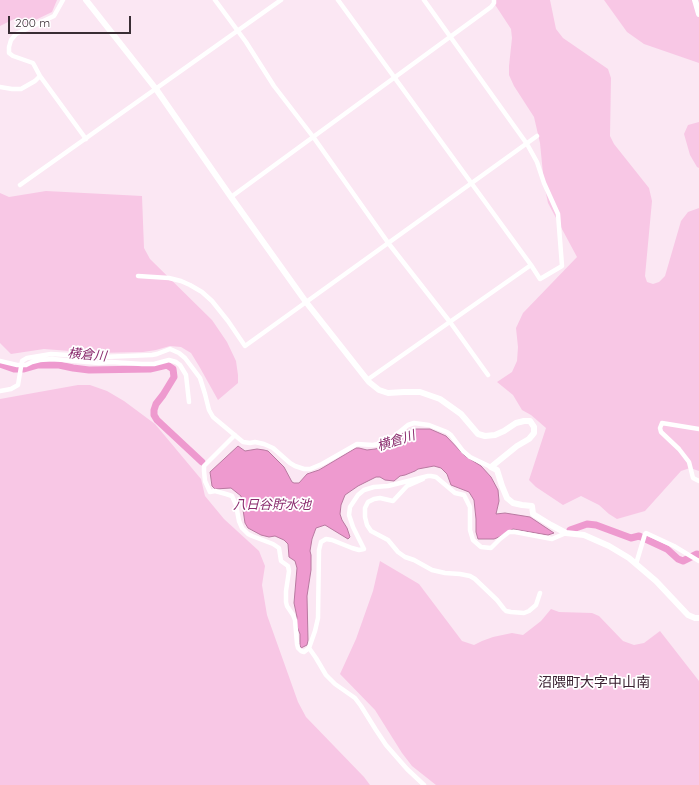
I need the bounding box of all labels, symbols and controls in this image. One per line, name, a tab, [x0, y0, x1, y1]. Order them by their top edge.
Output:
scale bar	[10, 8, 133, 34]
text: 200 m	[15, 15, 50, 30]
water label: 横倉川	[67, 346, 107, 364]
water label: 横倉川	[375, 428, 417, 454]
water label: 八日谷貯水池	[233, 497, 311, 513]
district label: 沼隈町大字中山南	[538, 675, 650, 691]

